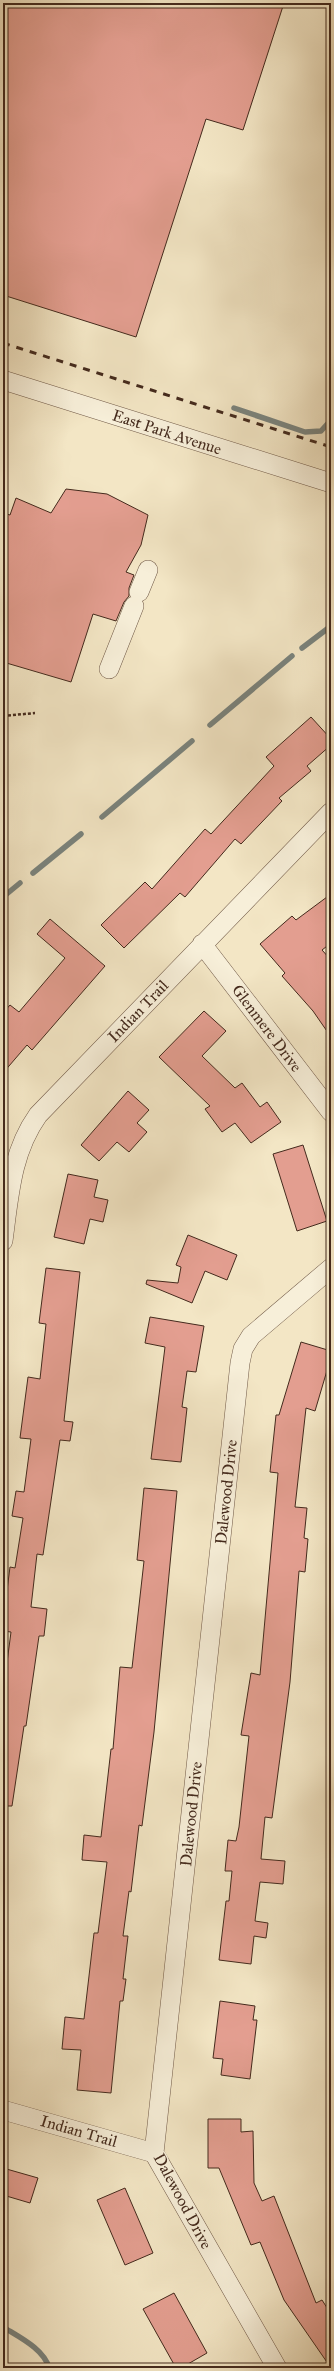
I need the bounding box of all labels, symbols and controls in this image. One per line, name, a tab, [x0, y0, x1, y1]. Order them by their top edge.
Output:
street label: East Park Avenue	[110, 405, 224, 459]
street label: Indian Trail	[104, 976, 173, 1046]
street label: Glenmere Drive	[228, 981, 306, 1076]
street label: Dalewood Drive	[211, 1438, 241, 1545]
street label: Dalewood Drive	[176, 1760, 206, 1867]
street label: Indian Trail	[38, 2111, 120, 2151]
street label: Dalewood Drive	[150, 2150, 216, 2252]

